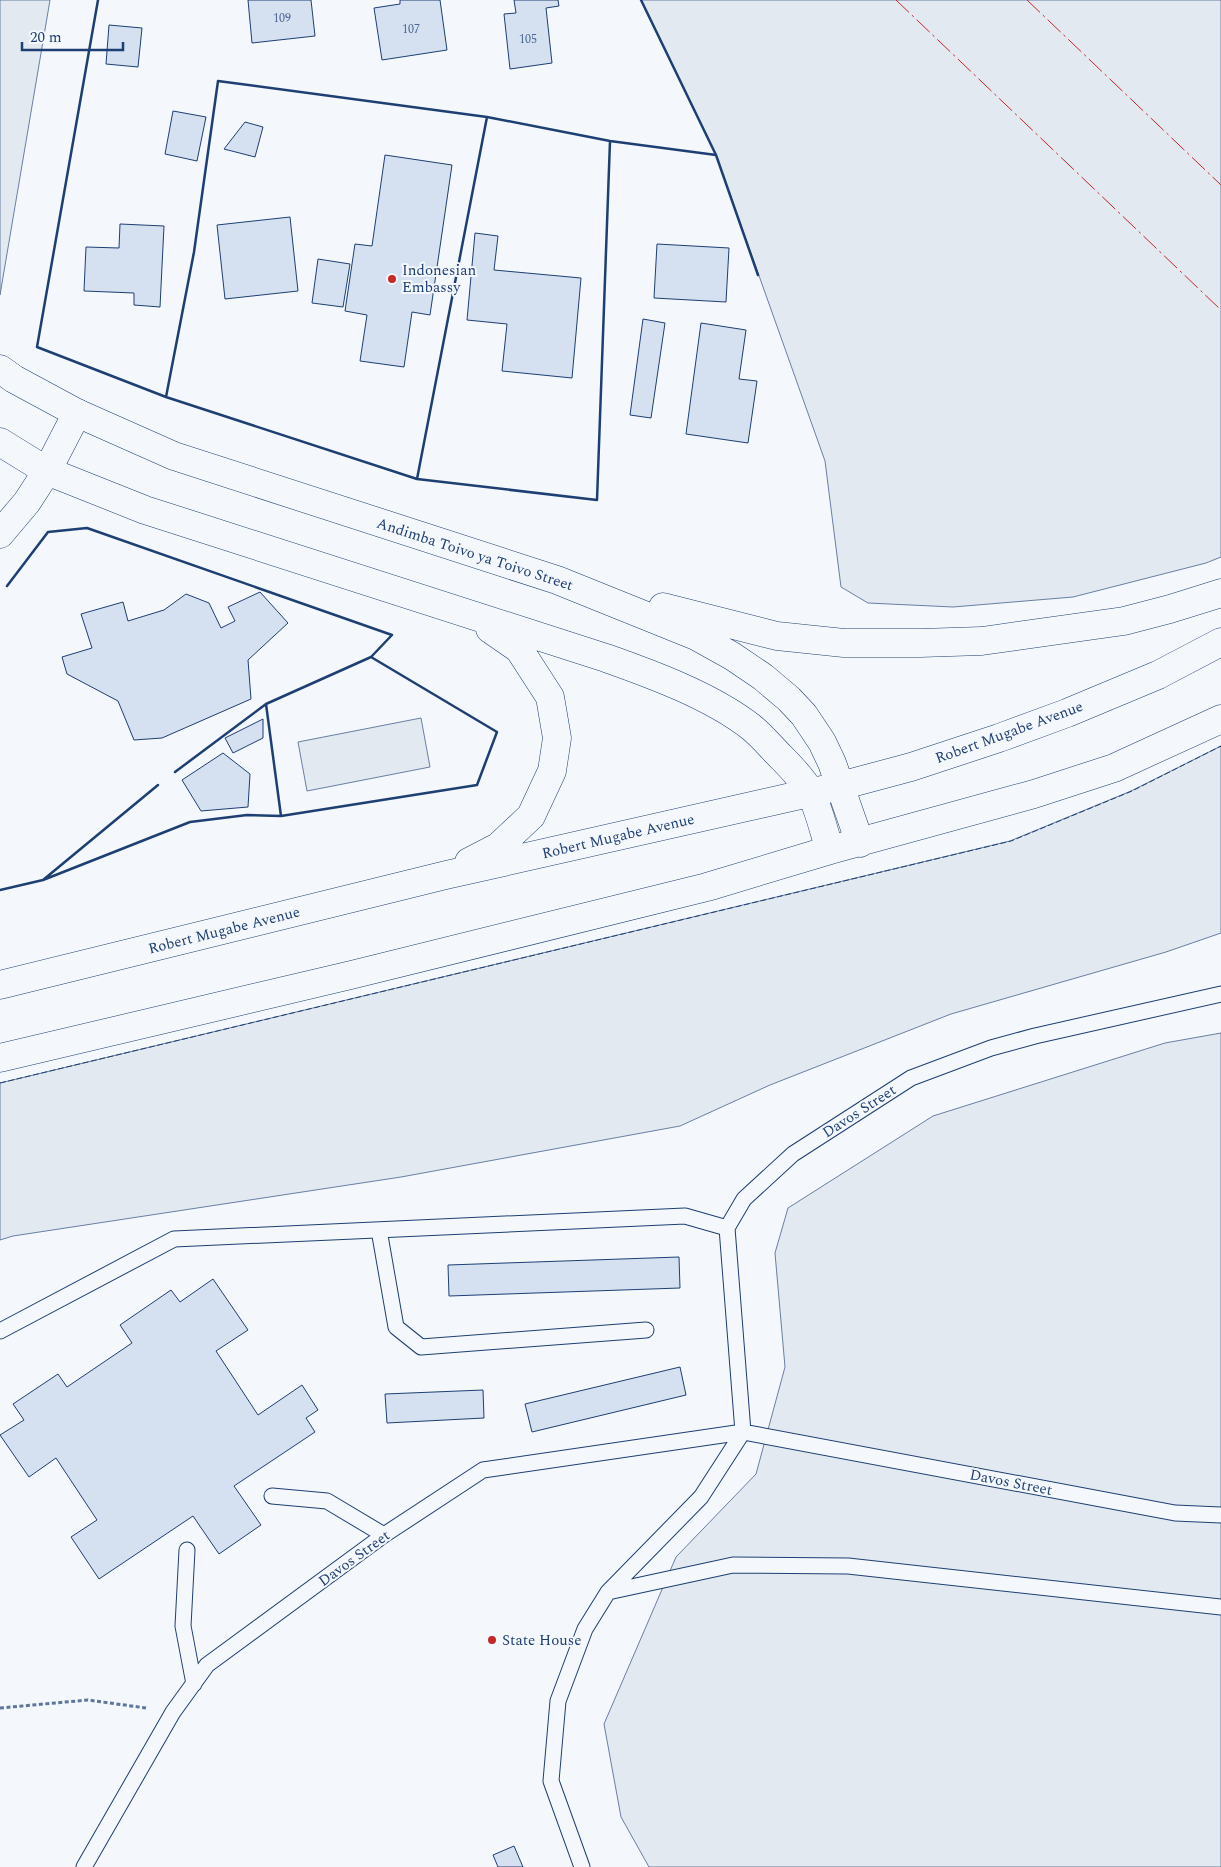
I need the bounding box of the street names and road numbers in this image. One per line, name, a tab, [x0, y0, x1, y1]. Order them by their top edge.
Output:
street label: Andimba Toivo ya Toivo Street	[374, 512, 576, 597]
street label: Robert Mugabe Avenue	[932, 695, 1086, 770]
street label: Robert Mugabe Avenue	[540, 808, 697, 865]
street label: Robert Mugabe Avenue	[146, 900, 302, 960]
street label: Davos Street	[818, 1079, 901, 1144]
street label: Davos Street	[968, 1463, 1054, 1502]
street label: Davos Street	[314, 1524, 395, 1592]

